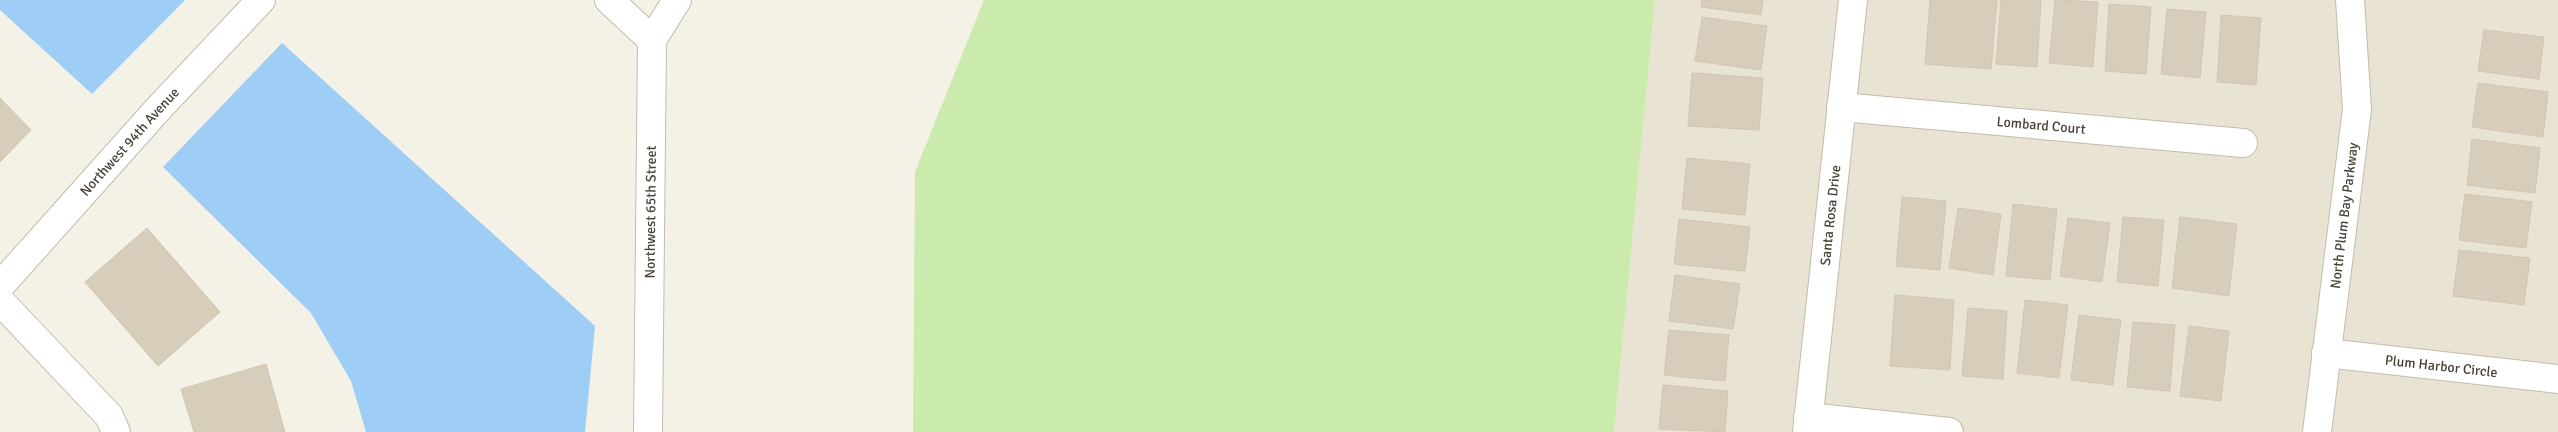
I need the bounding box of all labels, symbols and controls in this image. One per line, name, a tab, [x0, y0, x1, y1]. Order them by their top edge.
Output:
street label: Northwest 94th Avenue	[77, 84, 183, 200]
street label: Lombard Court	[1996, 113, 2086, 138]
street label: North Plum Bay Parkway	[2327, 141, 2362, 290]
street label: Northwest 65th Street	[642, 145, 660, 279]
street label: Santa Rosa Drive	[1817, 164, 1844, 266]
street label: Plum Harbor Circle	[2384, 352, 2498, 381]

